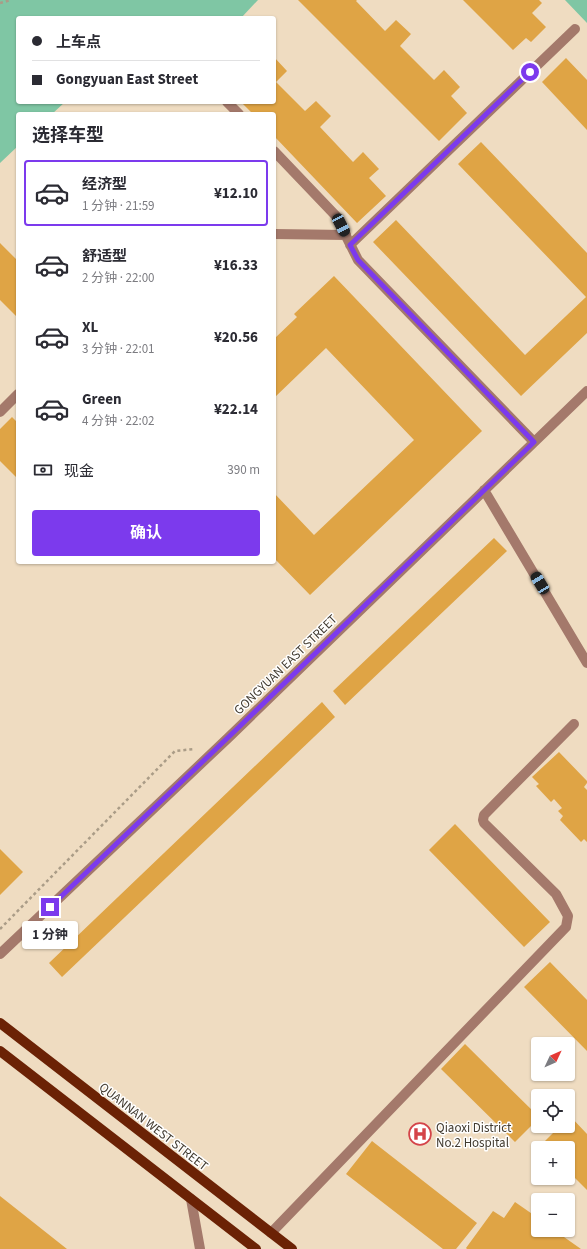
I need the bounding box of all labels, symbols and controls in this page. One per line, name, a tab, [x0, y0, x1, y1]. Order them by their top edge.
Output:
text: 上车点	[56, 32, 101, 53]
route start	[521, 63, 539, 81]
text: Gongyuan East Street	[56, 69, 198, 90]
text: 选择车型	[32, 123, 104, 148]
text: 经济型	[82, 174, 127, 195]
icon: car	[34, 175, 70, 211]
text: ¥12.10	[214, 183, 258, 204]
text: 1 分钟 · 21:59	[82, 197, 155, 215]
car	[330, 212, 352, 238]
text: 舒适型	[82, 246, 127, 267]
icon: car	[34, 247, 70, 283]
text: ¥16.33	[214, 255, 258, 276]
text: 2 分钟 · 22:00	[82, 269, 155, 287]
text: XL	[82, 317, 98, 338]
icon: car	[34, 319, 70, 355]
text: ¥20.56	[214, 327, 258, 348]
text: 3 分钟 · 22:01	[82, 340, 155, 358]
text: Green	[82, 389, 122, 410]
icon: car	[34, 391, 70, 427]
text: ¥22.14	[214, 399, 258, 420]
text: 4 分钟 · 22:02	[82, 412, 155, 430]
icon: cash	[32, 459, 54, 481]
text: 现金	[64, 461, 94, 482]
text: 390 m	[227, 461, 260, 479]
button: 确认	[32, 510, 260, 556]
car	[529, 570, 551, 596]
street label: GONGYUAN EAST STREET	[230, 611, 341, 719]
route end	[41, 898, 59, 916]
callout: 1 分钟	[22, 921, 78, 949]
text: 1 分钟	[32, 926, 68, 944]
north arrow	[531, 1037, 575, 1081]
map controls	[531, 1037, 575, 1237]
street label: QUANNAN WEST STREET	[95, 1079, 212, 1175]
button: locate	[531, 1089, 575, 1133]
place label: Qiaoxi District No.2 Hospital	[436, 1119, 512, 1152]
hospital icon: Qiaoxi District No.2 Hospital	[407, 1121, 433, 1147]
button: +	[531, 1141, 575, 1185]
button: −	[531, 1193, 575, 1237]

